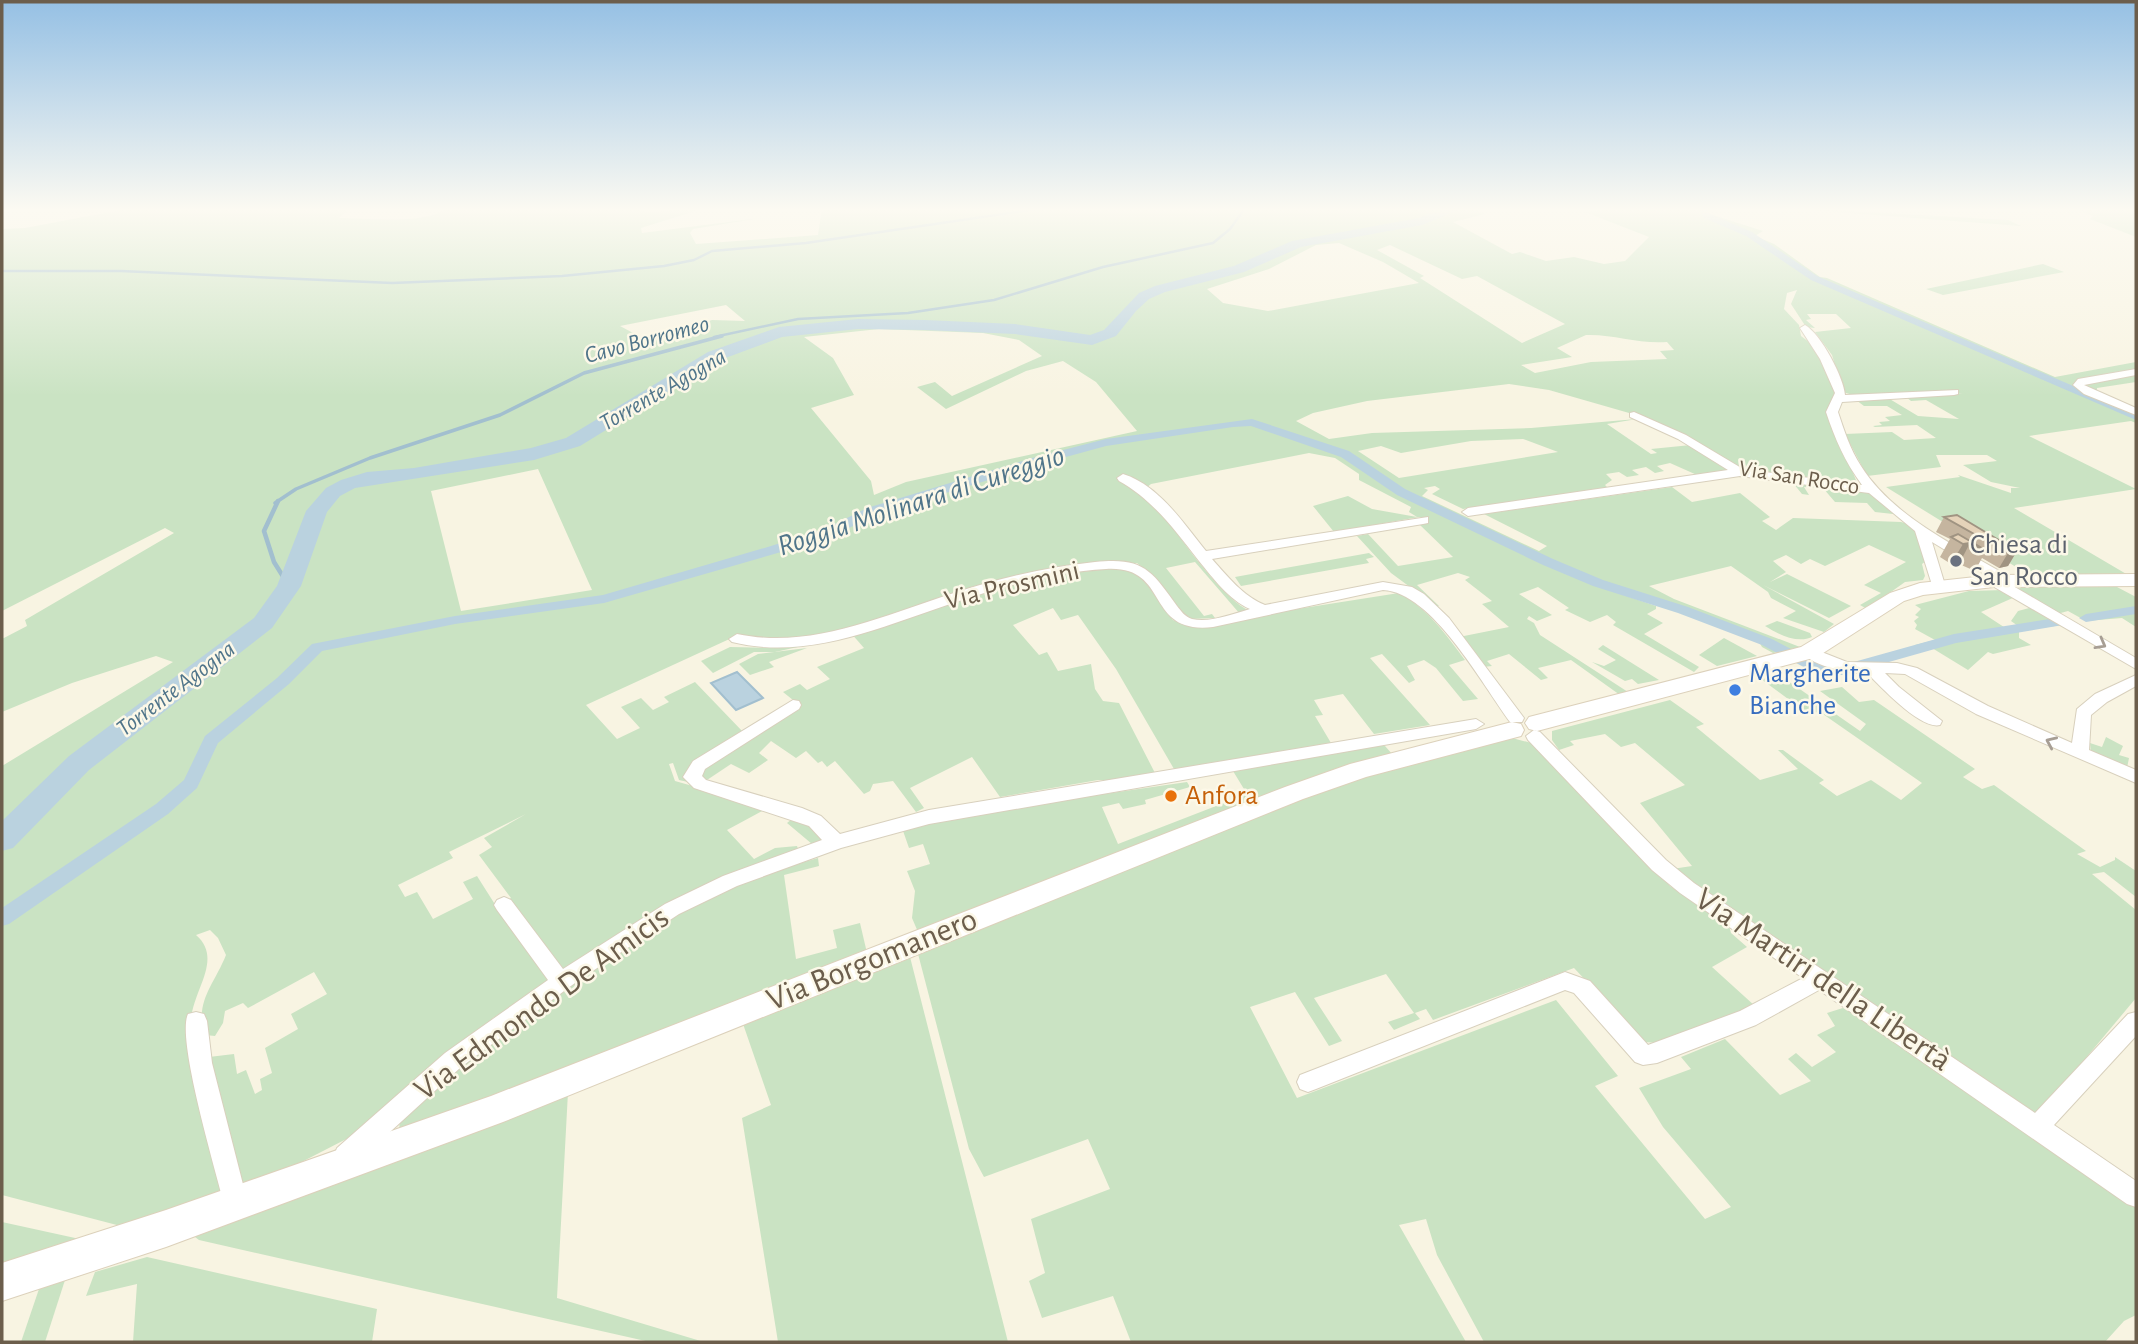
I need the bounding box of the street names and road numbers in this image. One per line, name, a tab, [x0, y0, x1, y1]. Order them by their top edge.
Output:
street label: Via San Rocco	[1737, 457, 1861, 499]
street label: Via Prosmini	[942, 557, 1082, 615]
street label: Via Martiri della Libertà	[1689, 882, 1957, 1078]
street label: Via Edmondo De Amicis	[409, 901, 675, 1107]
street label: Via Borgomanero	[762, 903, 982, 1017]

